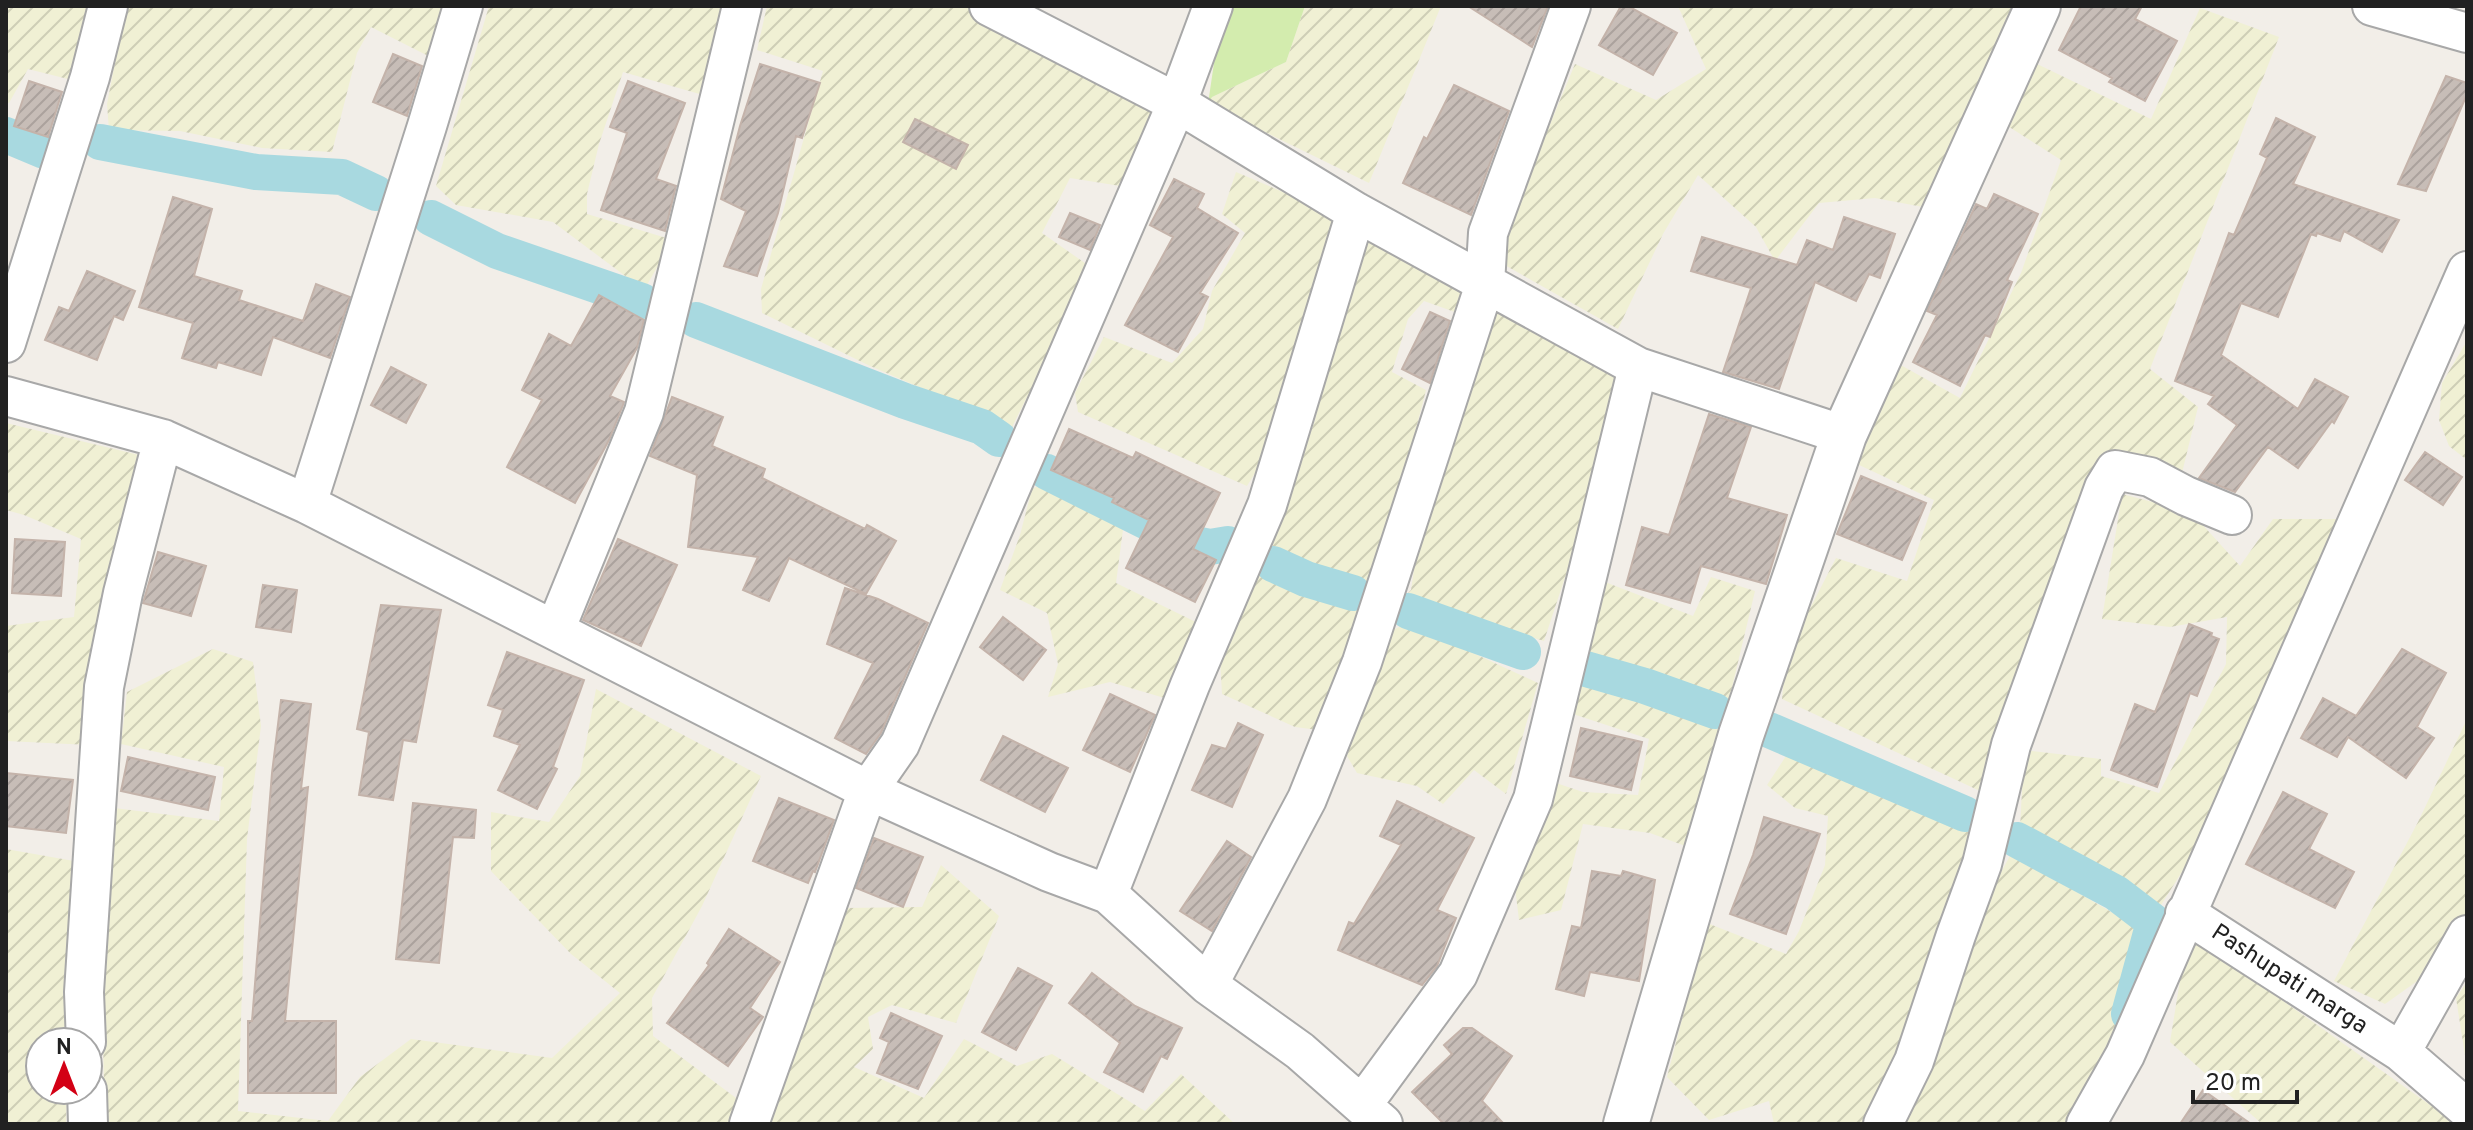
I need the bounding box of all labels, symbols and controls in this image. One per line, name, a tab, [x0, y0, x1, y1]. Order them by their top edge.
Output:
street label: Pashupati marga	[2205, 918, 2373, 1042]
north arrow	[24, 1026, 104, 1106]
text: N	[56, 1035, 72, 1062]
scale bar	[2193, 1054, 2297, 1104]
text: 20 m	[2205, 1069, 2261, 1099]

